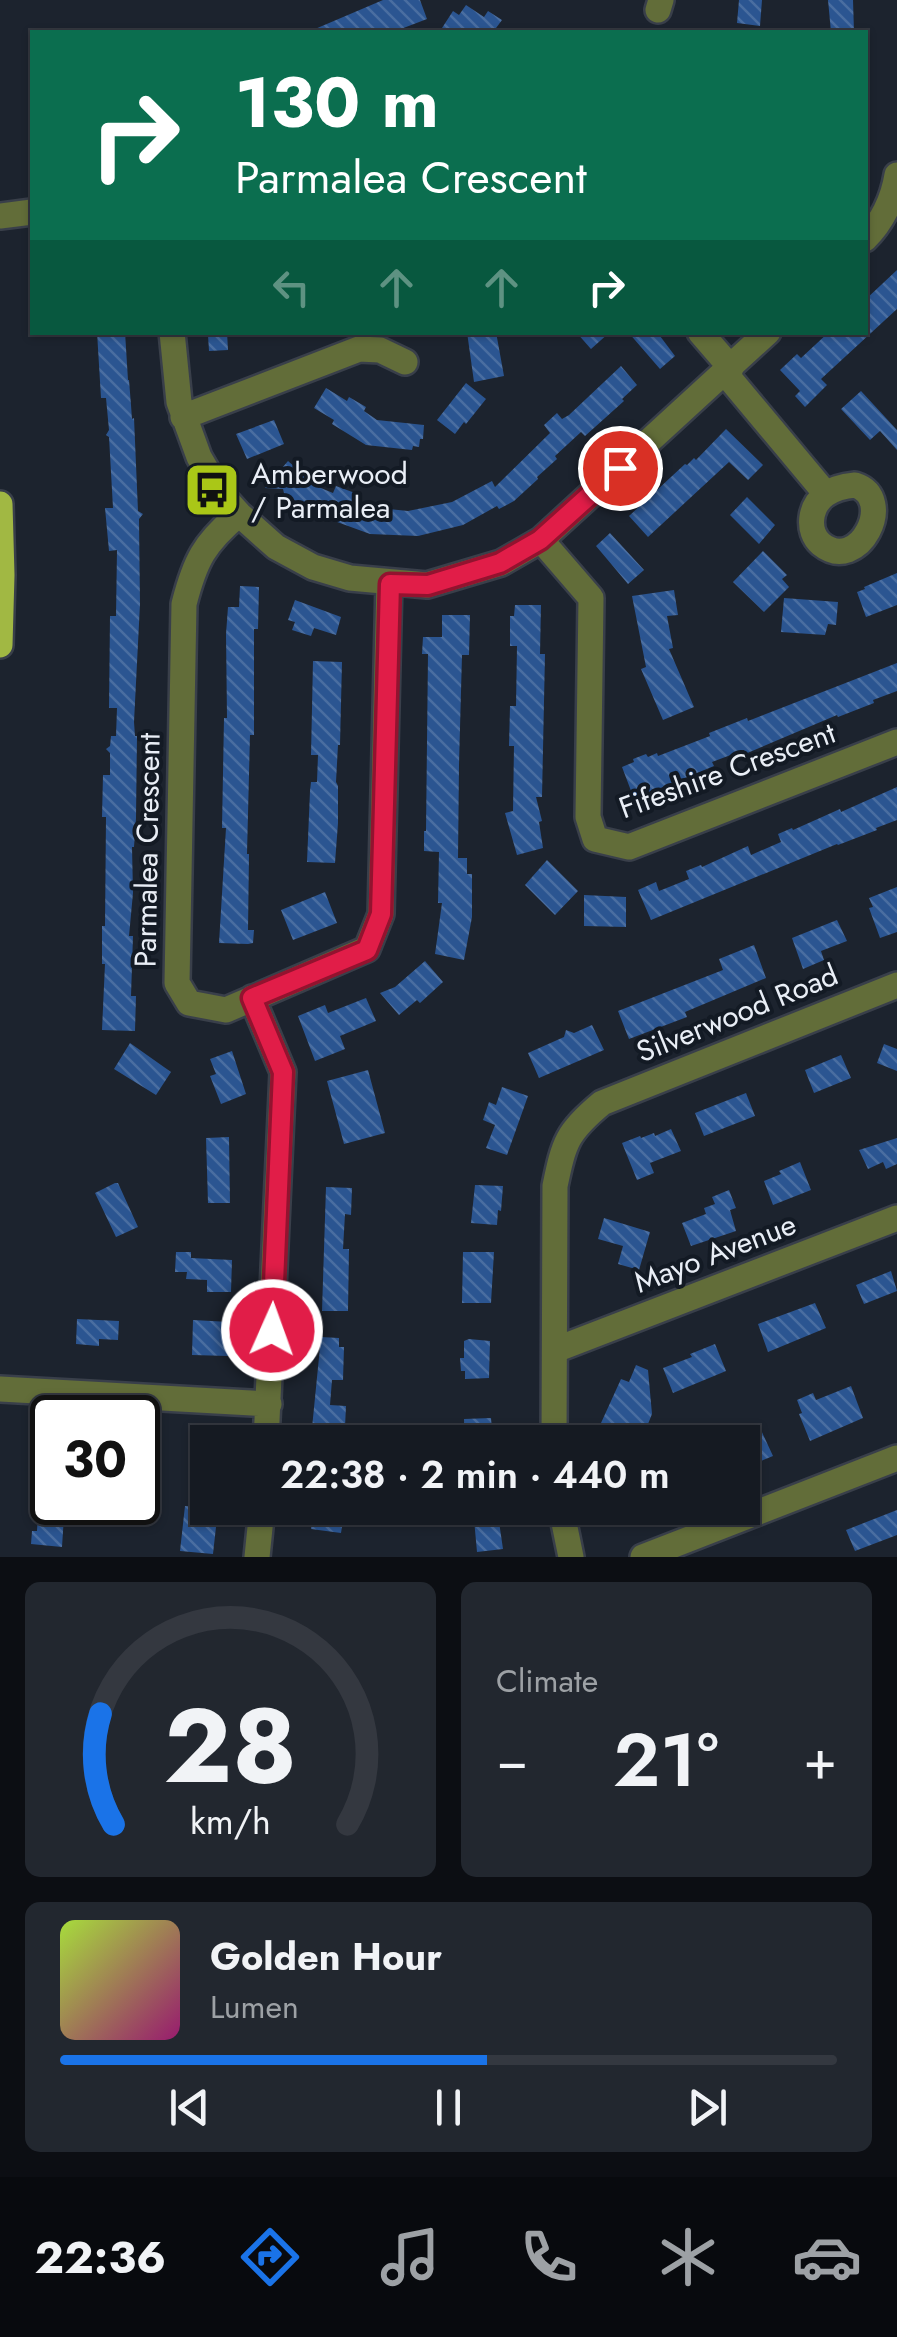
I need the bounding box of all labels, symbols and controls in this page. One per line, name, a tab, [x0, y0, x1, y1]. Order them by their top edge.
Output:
text: 130 m	[235, 52, 439, 153]
icon: right	[70, 70, 200, 200]
text: Parmalea Crescent	[235, 145, 587, 210]
icon: left	[264, 260, 319, 315]
icon: ahead	[369, 260, 424, 315]
icon: ahead	[474, 260, 529, 315]
icon: right	[579, 260, 634, 315]
pin	[578, 426, 663, 511]
icon: arrive	[593, 441, 648, 496]
place label: Amberwood / Parmalea	[251, 452, 408, 529]
bus stop icon: Amberwood / Parmalea	[182, 460, 242, 520]
street label: Fifeshire Crescent	[613, 711, 842, 829]
street label: Parmalea Crescent	[123, 732, 171, 968]
street label: Silverwood Road	[630, 953, 844, 1073]
street label: Mayo Avenue	[628, 1202, 802, 1304]
position arrow	[220, 1278, 324, 1382]
speed limit sign: 30	[30, 1395, 160, 1525]
text: 22:38 · 2 min · 440 m	[280, 1447, 670, 1502]
text: Climate	[496, 1658, 598, 1704]
text: 28	[164, 1671, 297, 1821]
text: 21°	[613, 1706, 719, 1814]
text: −	[496, 1720, 528, 1800]
text: +	[803, 1720, 837, 1800]
text: km/h	[190, 1796, 271, 1847]
text: Golden Hour	[210, 1929, 442, 1984]
text: Lumen	[210, 1984, 299, 2030]
icon: previous	[162, 2080, 217, 2135]
icon: pause	[421, 2080, 476, 2135]
icon: next	[680, 2080, 735, 2135]
icon: directions	[235, 2222, 305, 2292]
icon: music	[375, 2222, 445, 2292]
icon: phone	[514, 2222, 584, 2292]
icon: climate	[653, 2222, 723, 2292]
icon: car	[792, 2222, 862, 2292]
text: 22:36	[35, 2225, 166, 2290]

